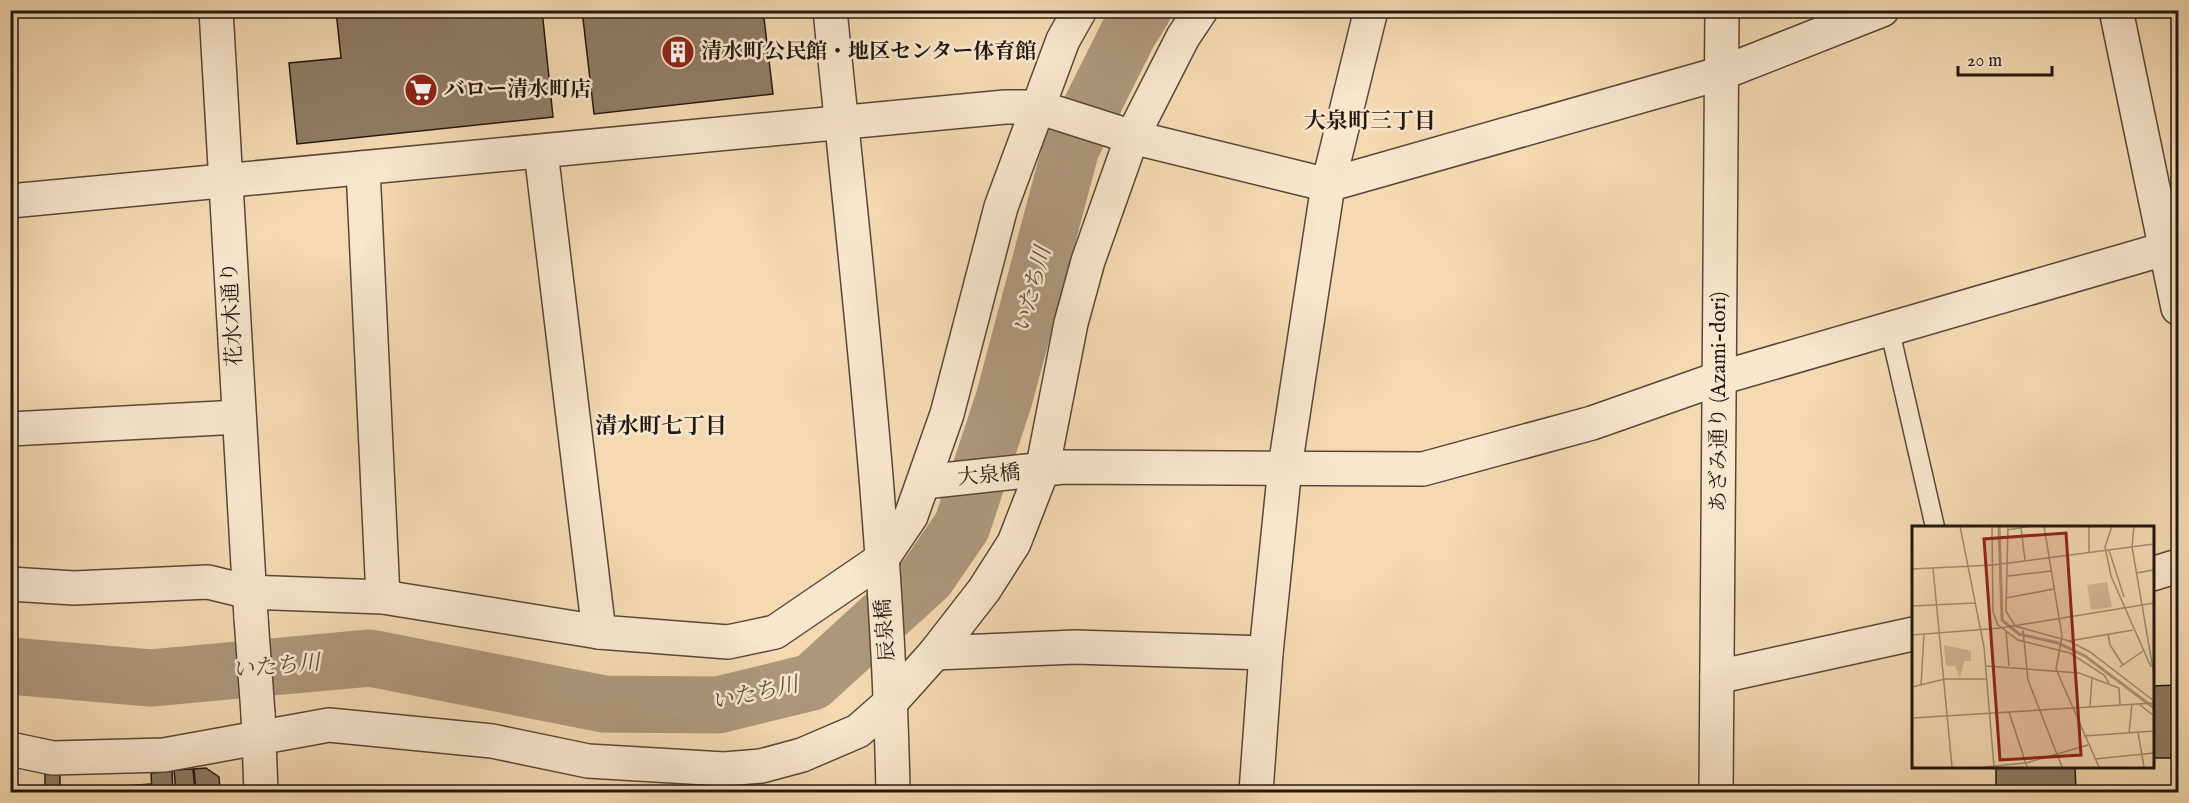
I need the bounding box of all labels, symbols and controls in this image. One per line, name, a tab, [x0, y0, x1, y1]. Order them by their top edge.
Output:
building icon: 清水町公民館・地区センター体育館	[660, 34, 696, 70]
place label: 清水町公民館・地区センター体育館	[701, 39, 1036, 66]
scale bar	[1958, 39, 2052, 77]
text: 20 m	[1967, 50, 2002, 73]
supermarket icon: バロー清水町店	[403, 72, 439, 108]
place label: バロー清水町店	[444, 77, 591, 104]
district label: 大泉町三丁目	[1304, 108, 1436, 136]
water label: いたち川	[1008, 242, 1058, 336]
street label: 花水木通り	[217, 261, 249, 367]
street label: あざみ通り (Azami-dori)	[1706, 292, 1733, 512]
district label: 清水町七丁目	[595, 413, 727, 441]
street label: 大泉橋	[956, 460, 1022, 492]
inset map	[1912, 526, 2153, 767]
street label: 辰泉橋	[870, 598, 902, 662]
water label: いたち川	[231, 649, 323, 685]
water label: いたち川	[709, 671, 803, 717]

